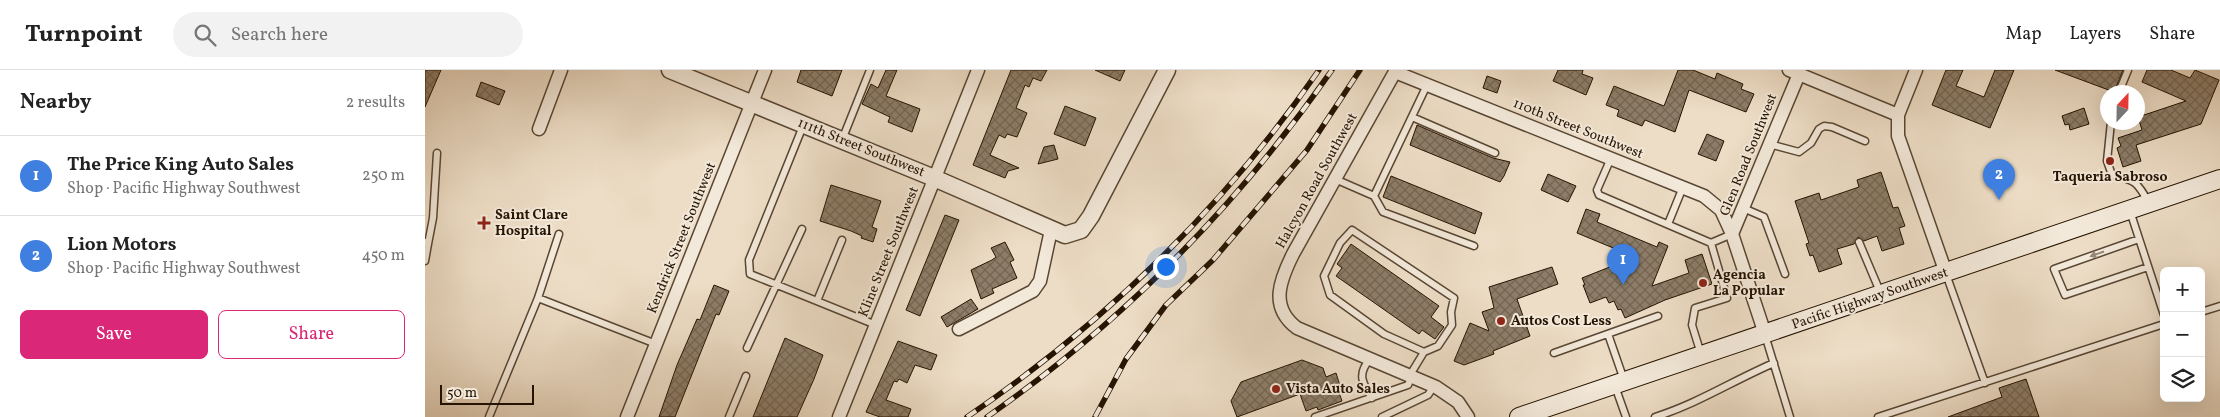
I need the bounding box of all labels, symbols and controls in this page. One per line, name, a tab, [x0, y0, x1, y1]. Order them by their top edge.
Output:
search box	[173, 12, 523, 57]
text: Turnpoint	[25, 18, 143, 52]
icon: search	[191, 21, 219, 49]
text: Search here	[231, 22, 328, 48]
text: Map	[2005, 22, 2041, 47]
text: Layers	[2069, 22, 2121, 47]
text: Share	[2149, 22, 2195, 47]
north arrow	[2100, 85, 2145, 130]
text: Nearby	[20, 88, 91, 117]
street label: Glen Road Southwest	[1716, 91, 1782, 219]
text: 2 results	[346, 92, 405, 114]
street label: 110th Street Southwest	[1510, 94, 1646, 164]
street label: Halcyon Road Southwest	[1272, 110, 1362, 252]
street label: 111th Street Southwest	[794, 114, 928, 182]
text: The Price King Auto Sales	[67, 152, 294, 178]
marker: Taqueria Sabroso	[2104, 155, 2116, 167]
street label: Kendrick Street Southwest	[643, 159, 721, 317]
pin: 2	[1983, 159, 2015, 200]
text: 1	[33, 165, 39, 187]
text: 250 m	[362, 165, 405, 187]
place label: Taqueria Sabroso	[2053, 168, 2167, 187]
text: Shop · Pacific Highway Southwest	[67, 178, 301, 200]
street label: Kline Street Southwest	[854, 184, 924, 320]
place label: Saint Clare Hospital	[495, 206, 568, 241]
marker: Saint Clare Hospital	[477, 216, 491, 230]
text: Lion Motors	[67, 232, 176, 258]
pin: 1	[1607, 244, 1639, 285]
text: 2	[32, 245, 40, 267]
text: 450 m	[362, 245, 405, 267]
one-way arrow	[2089, 251, 2104, 258]
your location	[1153, 254, 1179, 280]
text: Shop · Pacific Highway Southwest	[67, 258, 301, 280]
street label: Pacific Highway Southwest	[1789, 263, 1951, 335]
place label: Agencia La Popular	[1713, 266, 1785, 301]
map controls	[2160, 267, 2205, 402]
button: +	[2160, 267, 2205, 312]
marker: Agencia La Popular	[1697, 277, 1709, 289]
button: Save	[20, 310, 208, 359]
button: Share	[218, 310, 405, 359]
place label: Autos Cost Less	[1511, 312, 1611, 331]
button: −	[2160, 312, 2205, 357]
marker: Autos Cost Less	[1495, 315, 1507, 327]
button: layers	[2160, 357, 2205, 402]
place label: Vista Auto Sales	[1286, 380, 1390, 399]
scale bar	[440, 382, 534, 405]
marker: Vista Auto Sales	[1270, 383, 1282, 395]
text: 50 m	[447, 384, 477, 403]

